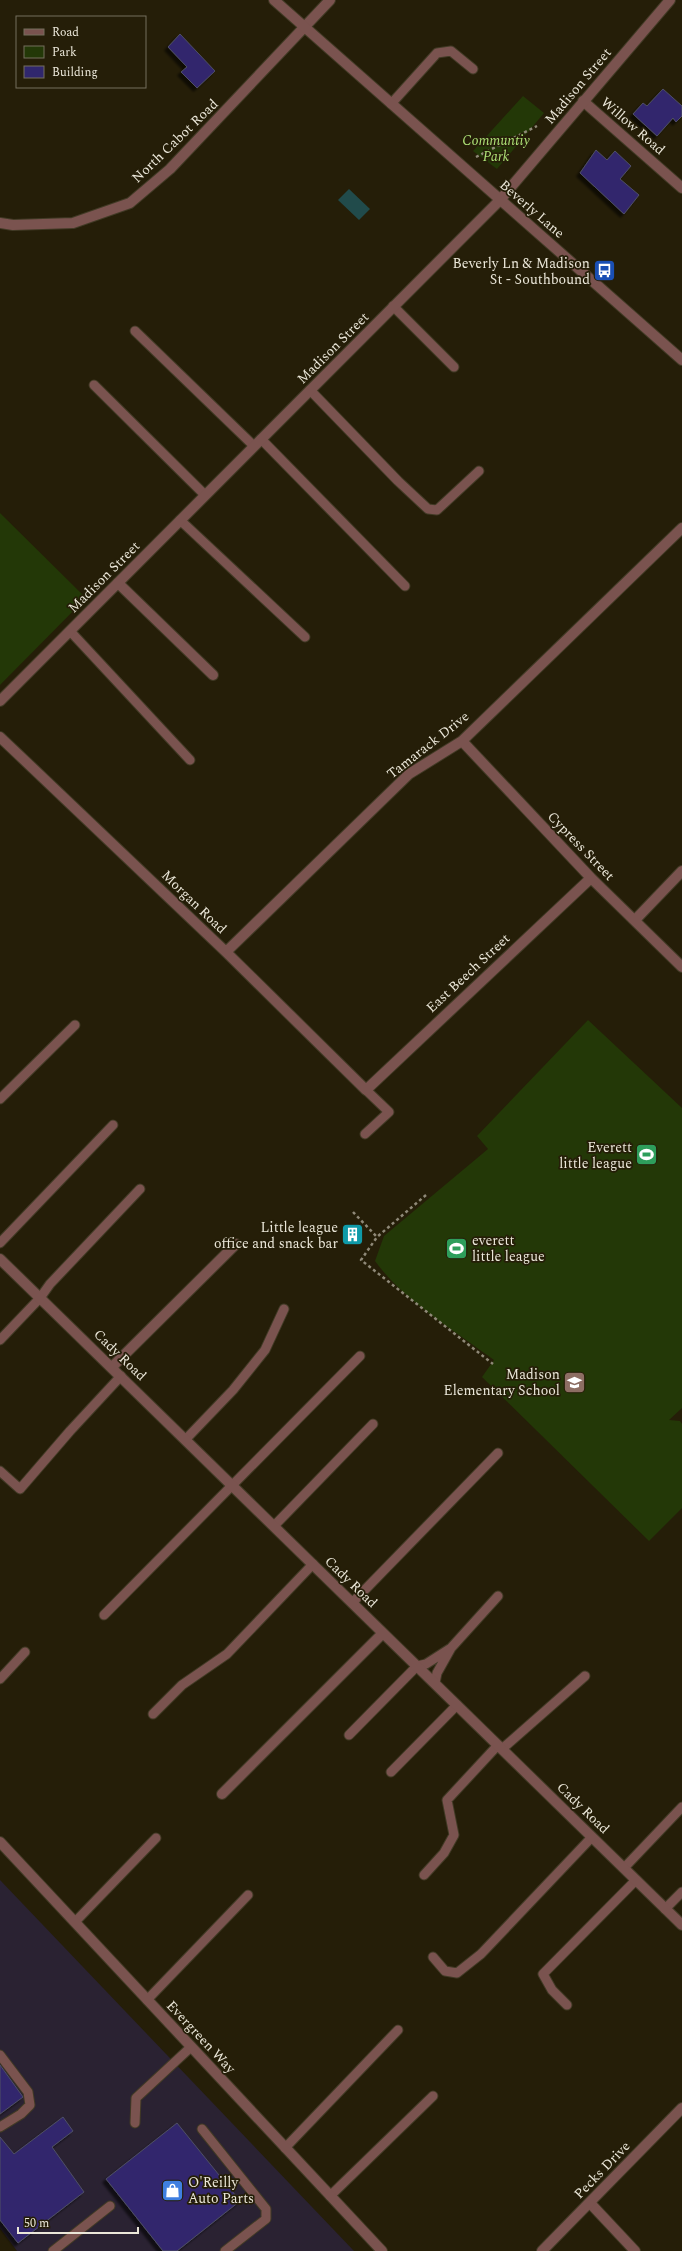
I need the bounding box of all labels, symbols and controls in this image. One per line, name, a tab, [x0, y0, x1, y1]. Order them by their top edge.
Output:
legend	[16, 16, 146, 88]
text: Road	[52, 23, 79, 42]
text: Park	[52, 43, 77, 62]
street label: Madison Street	[540, 43, 616, 129]
text: Building	[52, 63, 98, 82]
street label: Willow Road	[596, 92, 670, 160]
street label: North Cabot Road	[127, 94, 223, 188]
park label: Communtiy Park	[462, 130, 531, 167]
street label: Beverly Lane	[495, 175, 569, 243]
place label: Beverly Ln & Madison St - Southbound	[453, 253, 590, 290]
bus stop icon: Beverly Ln & Madison St - Southbound	[592, 258, 618, 284]
street label: Madison Street	[292, 307, 374, 389]
street label: Madison Street	[63, 536, 145, 618]
street label: Tamarack Drive	[382, 706, 474, 784]
street label: Cypress Street	[542, 807, 620, 885]
street label: Morgan Road	[156, 865, 232, 939]
street label: East Beech Street	[421, 928, 515, 1018]
place label: Everett little league	[559, 1137, 632, 1174]
sports icon: Everett little league	[634, 1142, 660, 1168]
place label: Little league office and snack bar	[214, 1217, 338, 1254]
building icon: Little league office and snack bar	[340, 1222, 366, 1248]
place label: everett little league	[472, 1230, 545, 1267]
sports icon: everett little league	[443, 1235, 469, 1261]
street label: Cady Road	[89, 1324, 151, 1386]
place label: Madison Elementary School	[444, 1364, 560, 1401]
school or university icon: Madison Elementary School	[562, 1369, 588, 1395]
street label: Cady Road	[320, 1551, 382, 1613]
street label: Cady Road	[552, 1777, 614, 1839]
street label: Evergreen Way	[161, 1996, 241, 2079]
street label: Pecks Drive	[569, 2136, 635, 2204]
place label: O'Reilly Auto Parts	[188, 2172, 254, 2209]
shop icon: O'Reilly Auto Parts	[160, 2177, 186, 2203]
scale bar	[18, 2209, 138, 2235]
text: 50 m	[24, 2214, 49, 2233]

